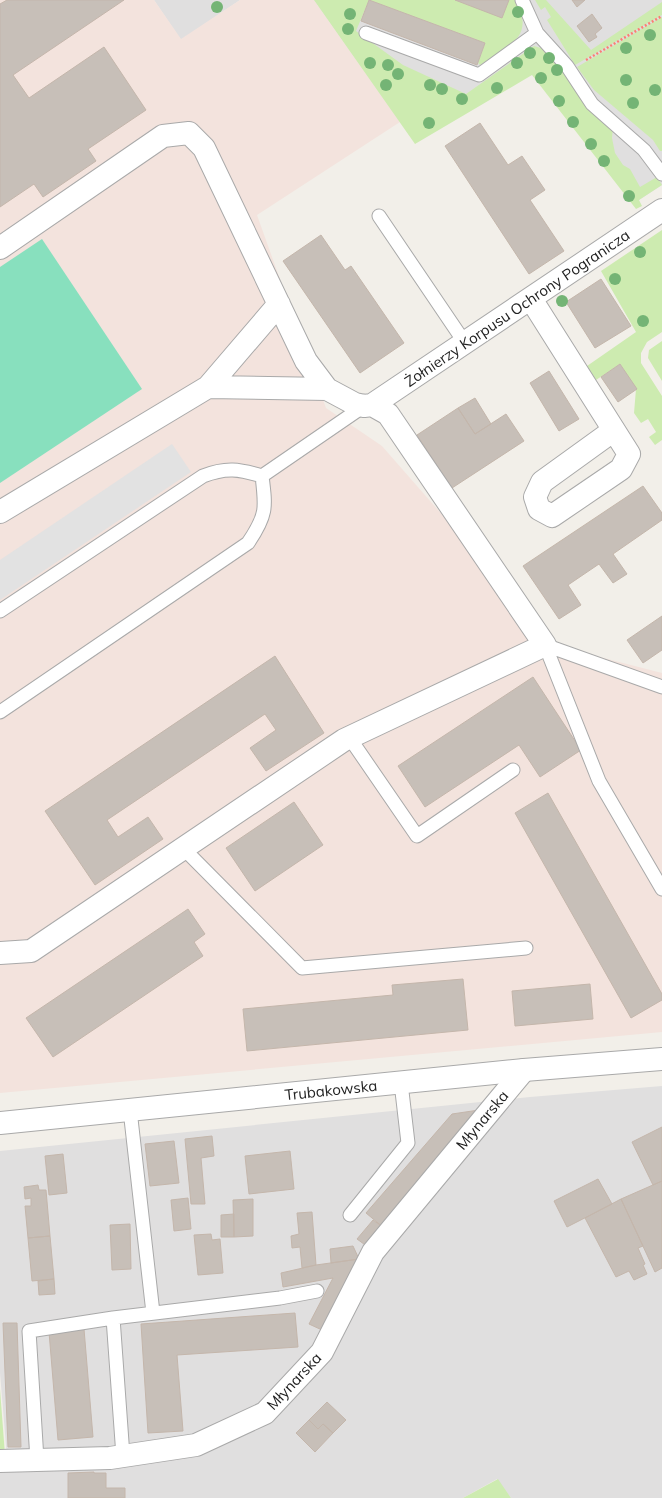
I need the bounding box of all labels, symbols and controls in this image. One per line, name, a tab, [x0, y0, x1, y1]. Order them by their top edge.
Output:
street label: Żołnierzy Korpusu Ochrony Pogranicza	[401, 225, 633, 391]
street label: Trubakowska	[284, 1076, 378, 1104]
street label: Młynarska	[452, 1086, 512, 1154]
street label: Młynarska	[263, 1348, 325, 1414]

